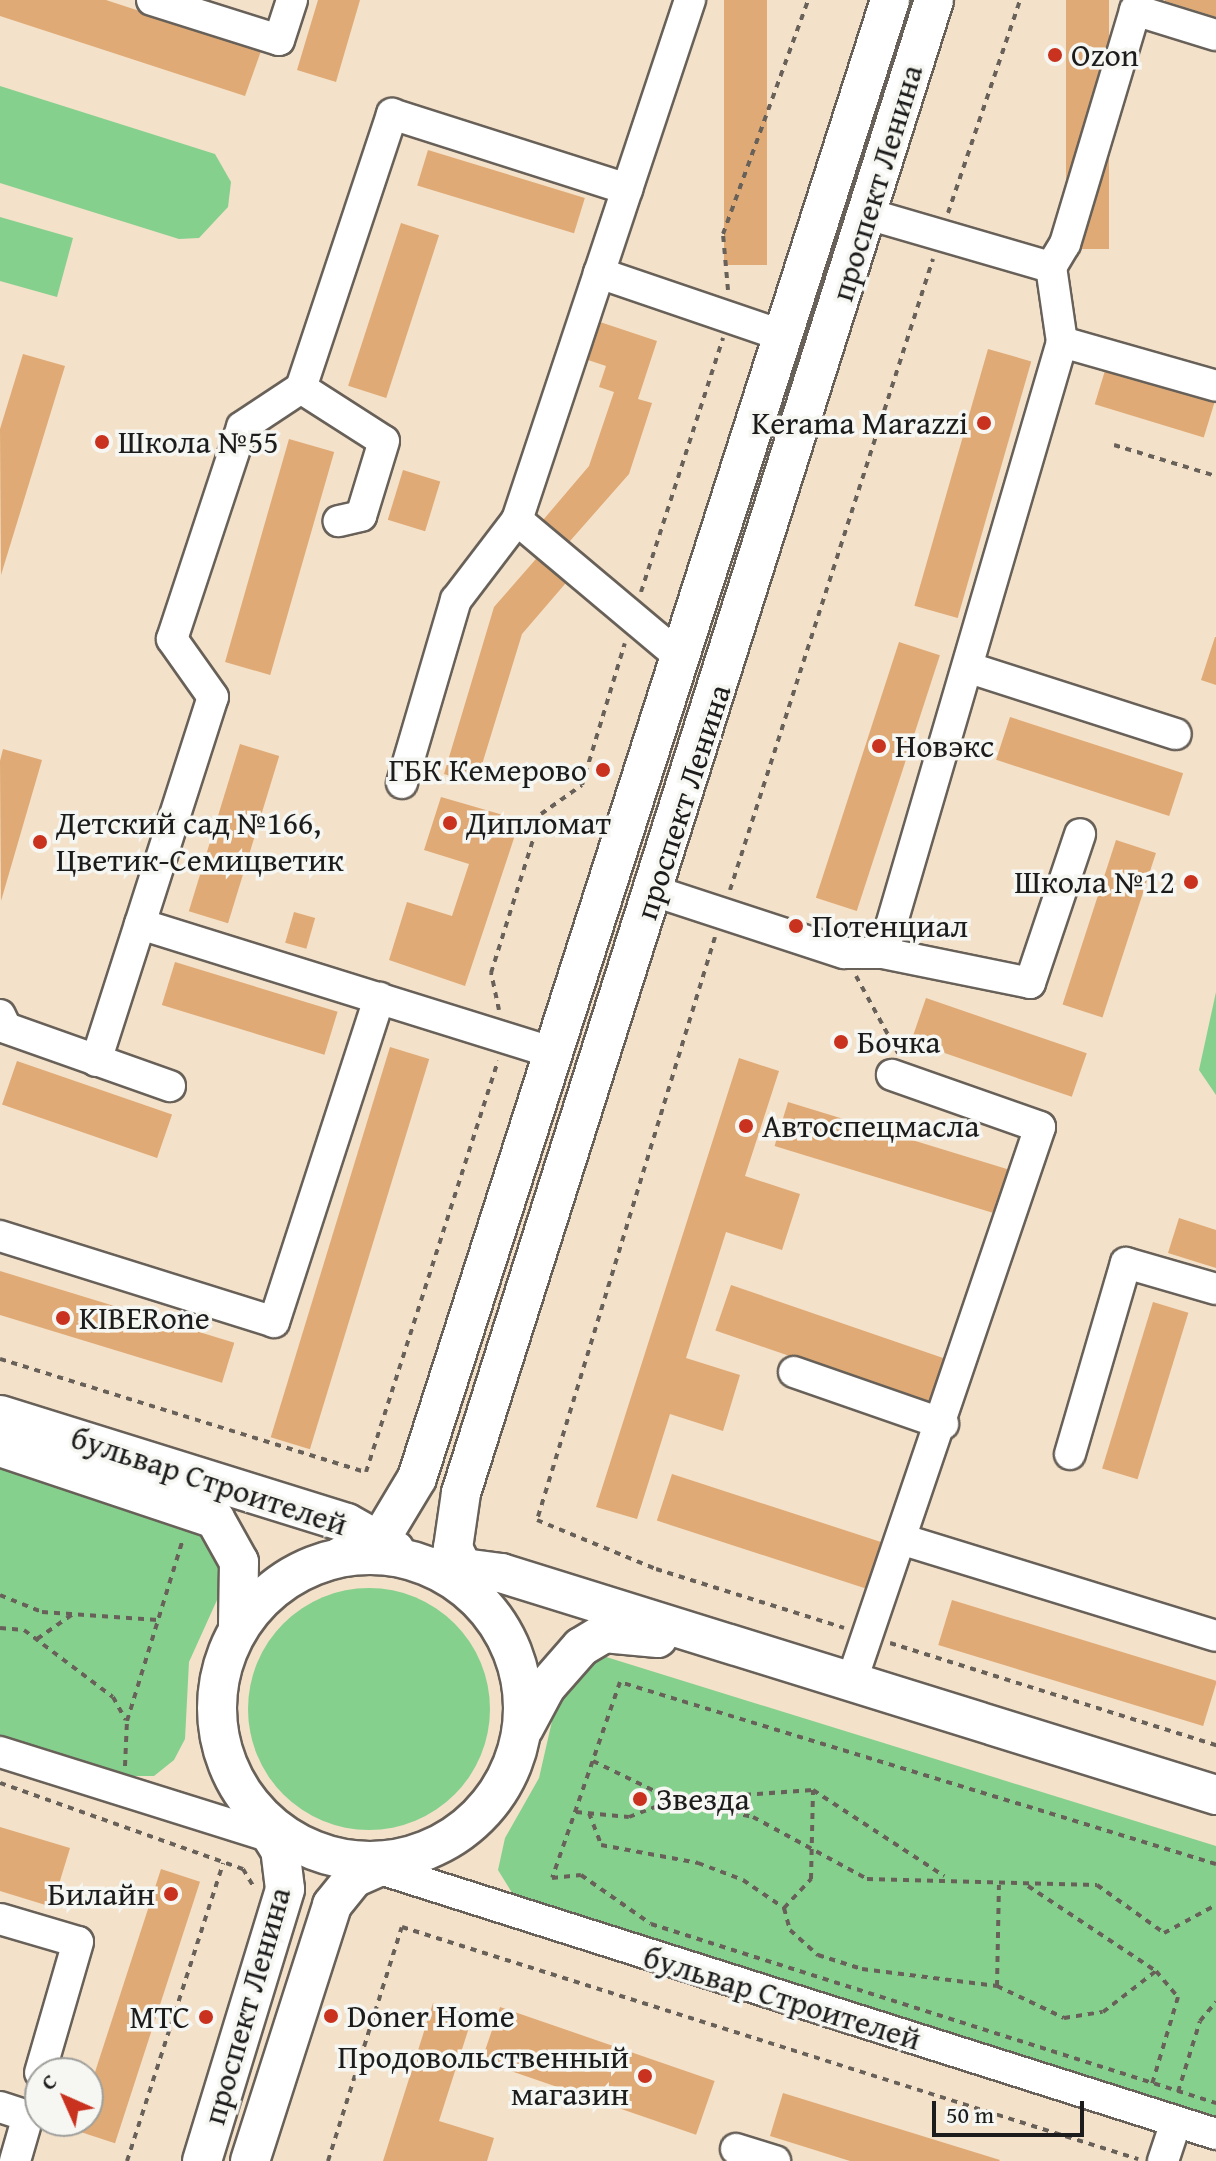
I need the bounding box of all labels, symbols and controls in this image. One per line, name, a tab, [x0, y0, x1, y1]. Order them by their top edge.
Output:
place label: Ozon	[1071, 36, 1139, 74]
marker: Ozon	[1046, 46, 1064, 64]
street label: проспект Ленина	[823, 60, 931, 306]
place label: Kerama Marazzi	[751, 404, 968, 442]
marker: Kerama Marazzi	[975, 414, 993, 432]
place label: Школа №55	[118, 423, 279, 461]
marker: Школа №55	[93, 433, 111, 451]
street label: проспект Ленина	[627, 680, 739, 924]
place label: Новэкс	[895, 727, 994, 765]
marker: Новэкс	[870, 737, 888, 755]
place label: ГБК Кемерово	[389, 751, 587, 789]
marker: ГБК Кемерово	[594, 761, 612, 779]
place label: Дипломат	[466, 804, 611, 842]
place label: Детский сад №166, Цветик-Семицветик	[56, 805, 344, 880]
marker: Дипломат	[441, 814, 459, 832]
marker: Детский сад №166, Цветик-Семицветик	[31, 833, 49, 851]
place label: Школа №12	[1014, 863, 1175, 901]
marker: Школа №12	[1182, 873, 1200, 891]
place label: Потенциал	[812, 907, 968, 945]
marker: Потенциал	[787, 917, 805, 935]
place label: Бочка	[857, 1023, 941, 1061]
marker: Бочка	[832, 1033, 850, 1051]
place label: Автоспецмасла	[762, 1107, 979, 1145]
marker: Автоспецмасла	[737, 1117, 755, 1135]
place label: KIBERone	[79, 1299, 210, 1337]
marker: KIBERone	[54, 1309, 72, 1327]
street label: бульвар Строителей	[66, 1418, 352, 1544]
place label: Звезда	[656, 1780, 750, 1818]
marker: Звезда	[631, 1790, 649, 1808]
place label: Билайн	[47, 1875, 155, 1913]
street label: проспект Ленина	[195, 1883, 299, 2129]
marker: Билайн	[162, 1885, 180, 1903]
street label: бульвар Строителей	[639, 1938, 925, 2058]
place label: Doner Home	[347, 1997, 515, 2035]
place label: МТС	[130, 1998, 190, 2036]
marker: Doner Home	[322, 2007, 340, 2025]
marker: МТС	[197, 2008, 215, 2026]
place label: Продовольственный магазин	[338, 2039, 629, 2114]
north arrow	[24, 2057, 104, 2137]
text: С	[33, 2066, 64, 2097]
marker: Продовольственный магазин	[636, 2067, 654, 2085]
scale bar	[936, 2085, 1088, 2135]
text: 50 m	[946, 2097, 994, 2132]

